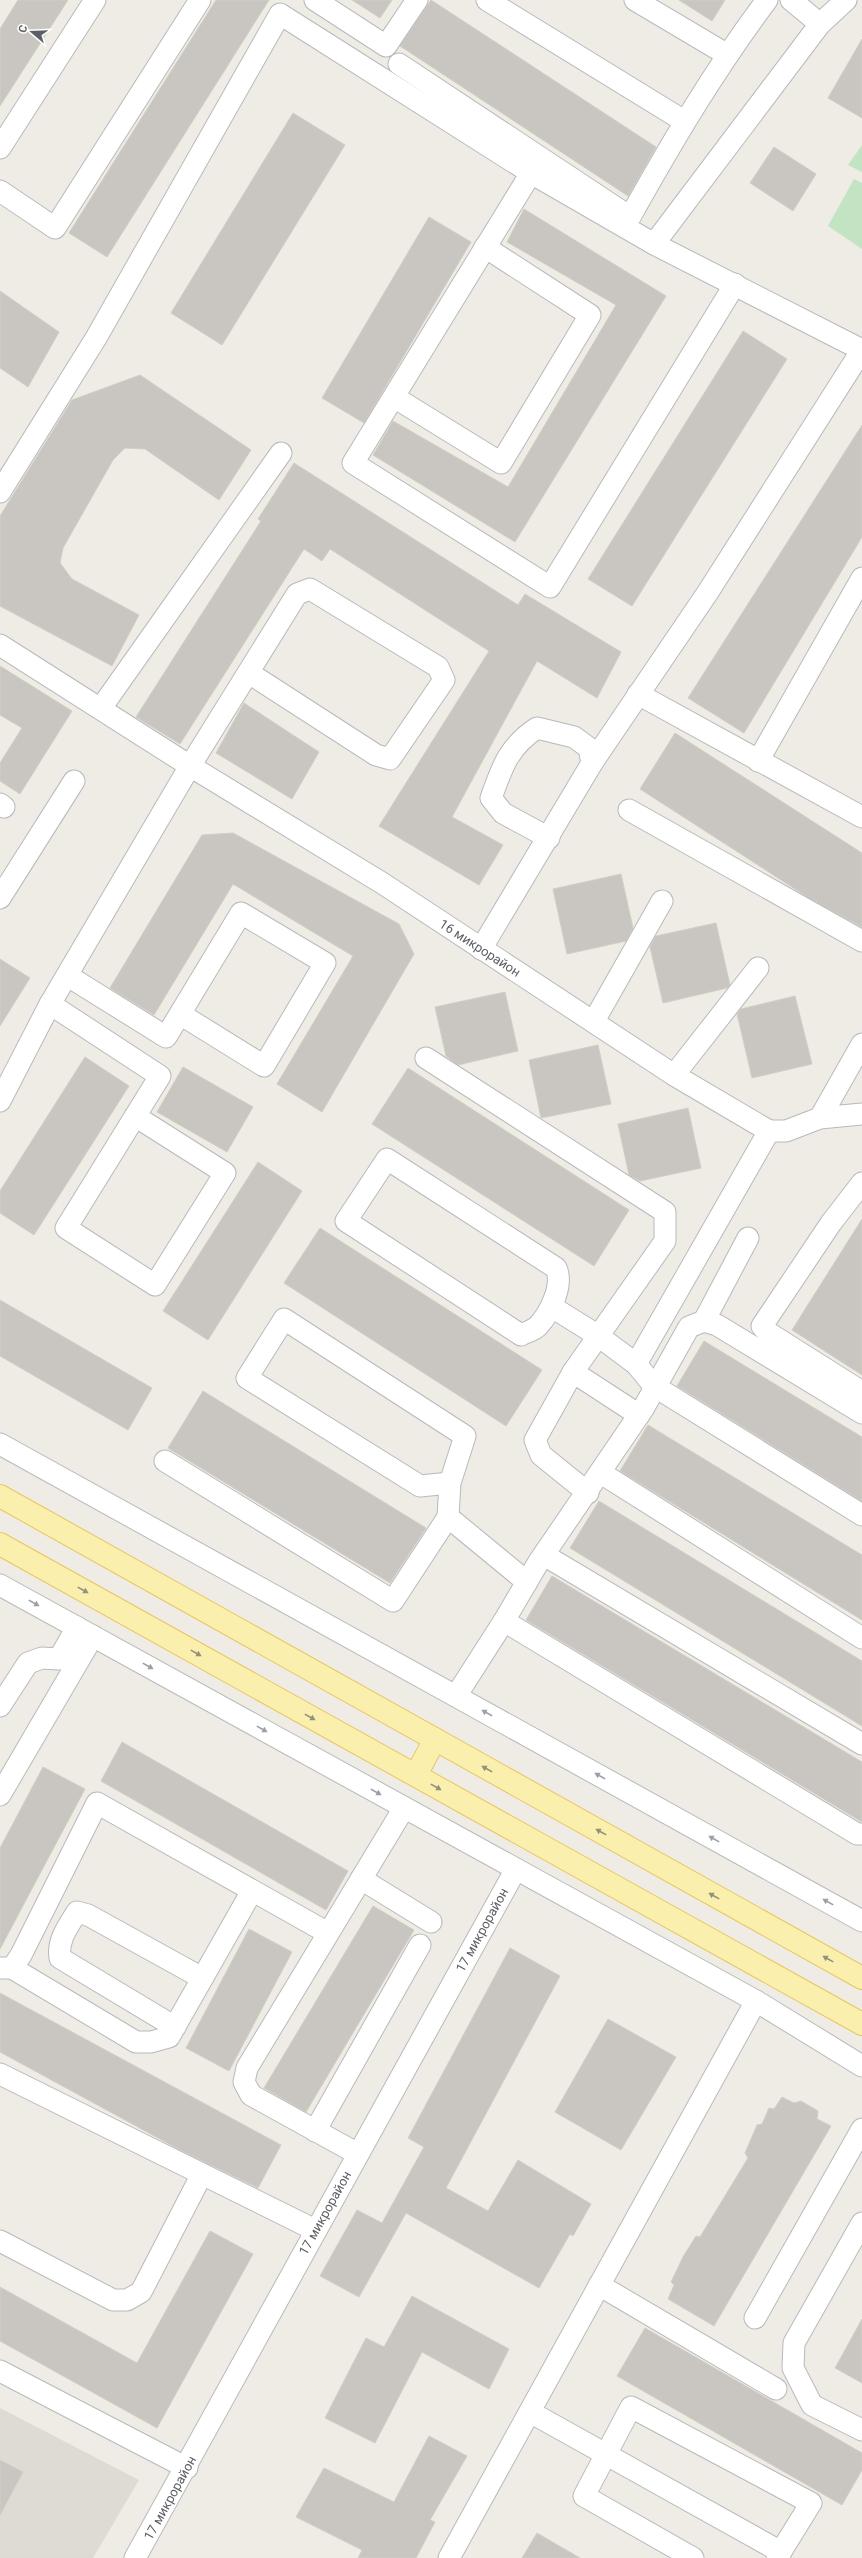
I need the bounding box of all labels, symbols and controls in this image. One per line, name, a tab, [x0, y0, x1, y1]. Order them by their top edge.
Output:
north arrow	[12, 12, 52, 52]
text: С	[16, 23, 30, 34]
street label: 16 микрорайон	[437, 916, 523, 980]
one-way arrow	[77, 1586, 89, 1593]
one-way arrow	[28, 1600, 40, 1607]
one-way arrow	[191, 1650, 202, 1657]
one-way arrow	[142, 1663, 154, 1670]
one-way arrow	[481, 1709, 493, 1716]
one-way arrow	[304, 1713, 316, 1720]
one-way arrow	[256, 1726, 268, 1732]
one-way arrow	[482, 1765, 493, 1772]
one-way arrow	[595, 1772, 606, 1779]
one-way arrow	[430, 1783, 442, 1790]
one-way arrow	[370, 1789, 381, 1795]
one-way arrow	[595, 1829, 607, 1836]
one-way arrow	[708, 1835, 720, 1842]
street label: 17 микрорайон	[453, 1885, 511, 1975]
one-way arrow	[709, 1892, 720, 1899]
one-way arrow	[822, 1898, 834, 1905]
one-way arrow	[822, 1956, 834, 1962]
street label: 17 микрорайон	[296, 2168, 354, 2258]
street label: 17 микрорайон	[141, 2453, 199, 2543]

